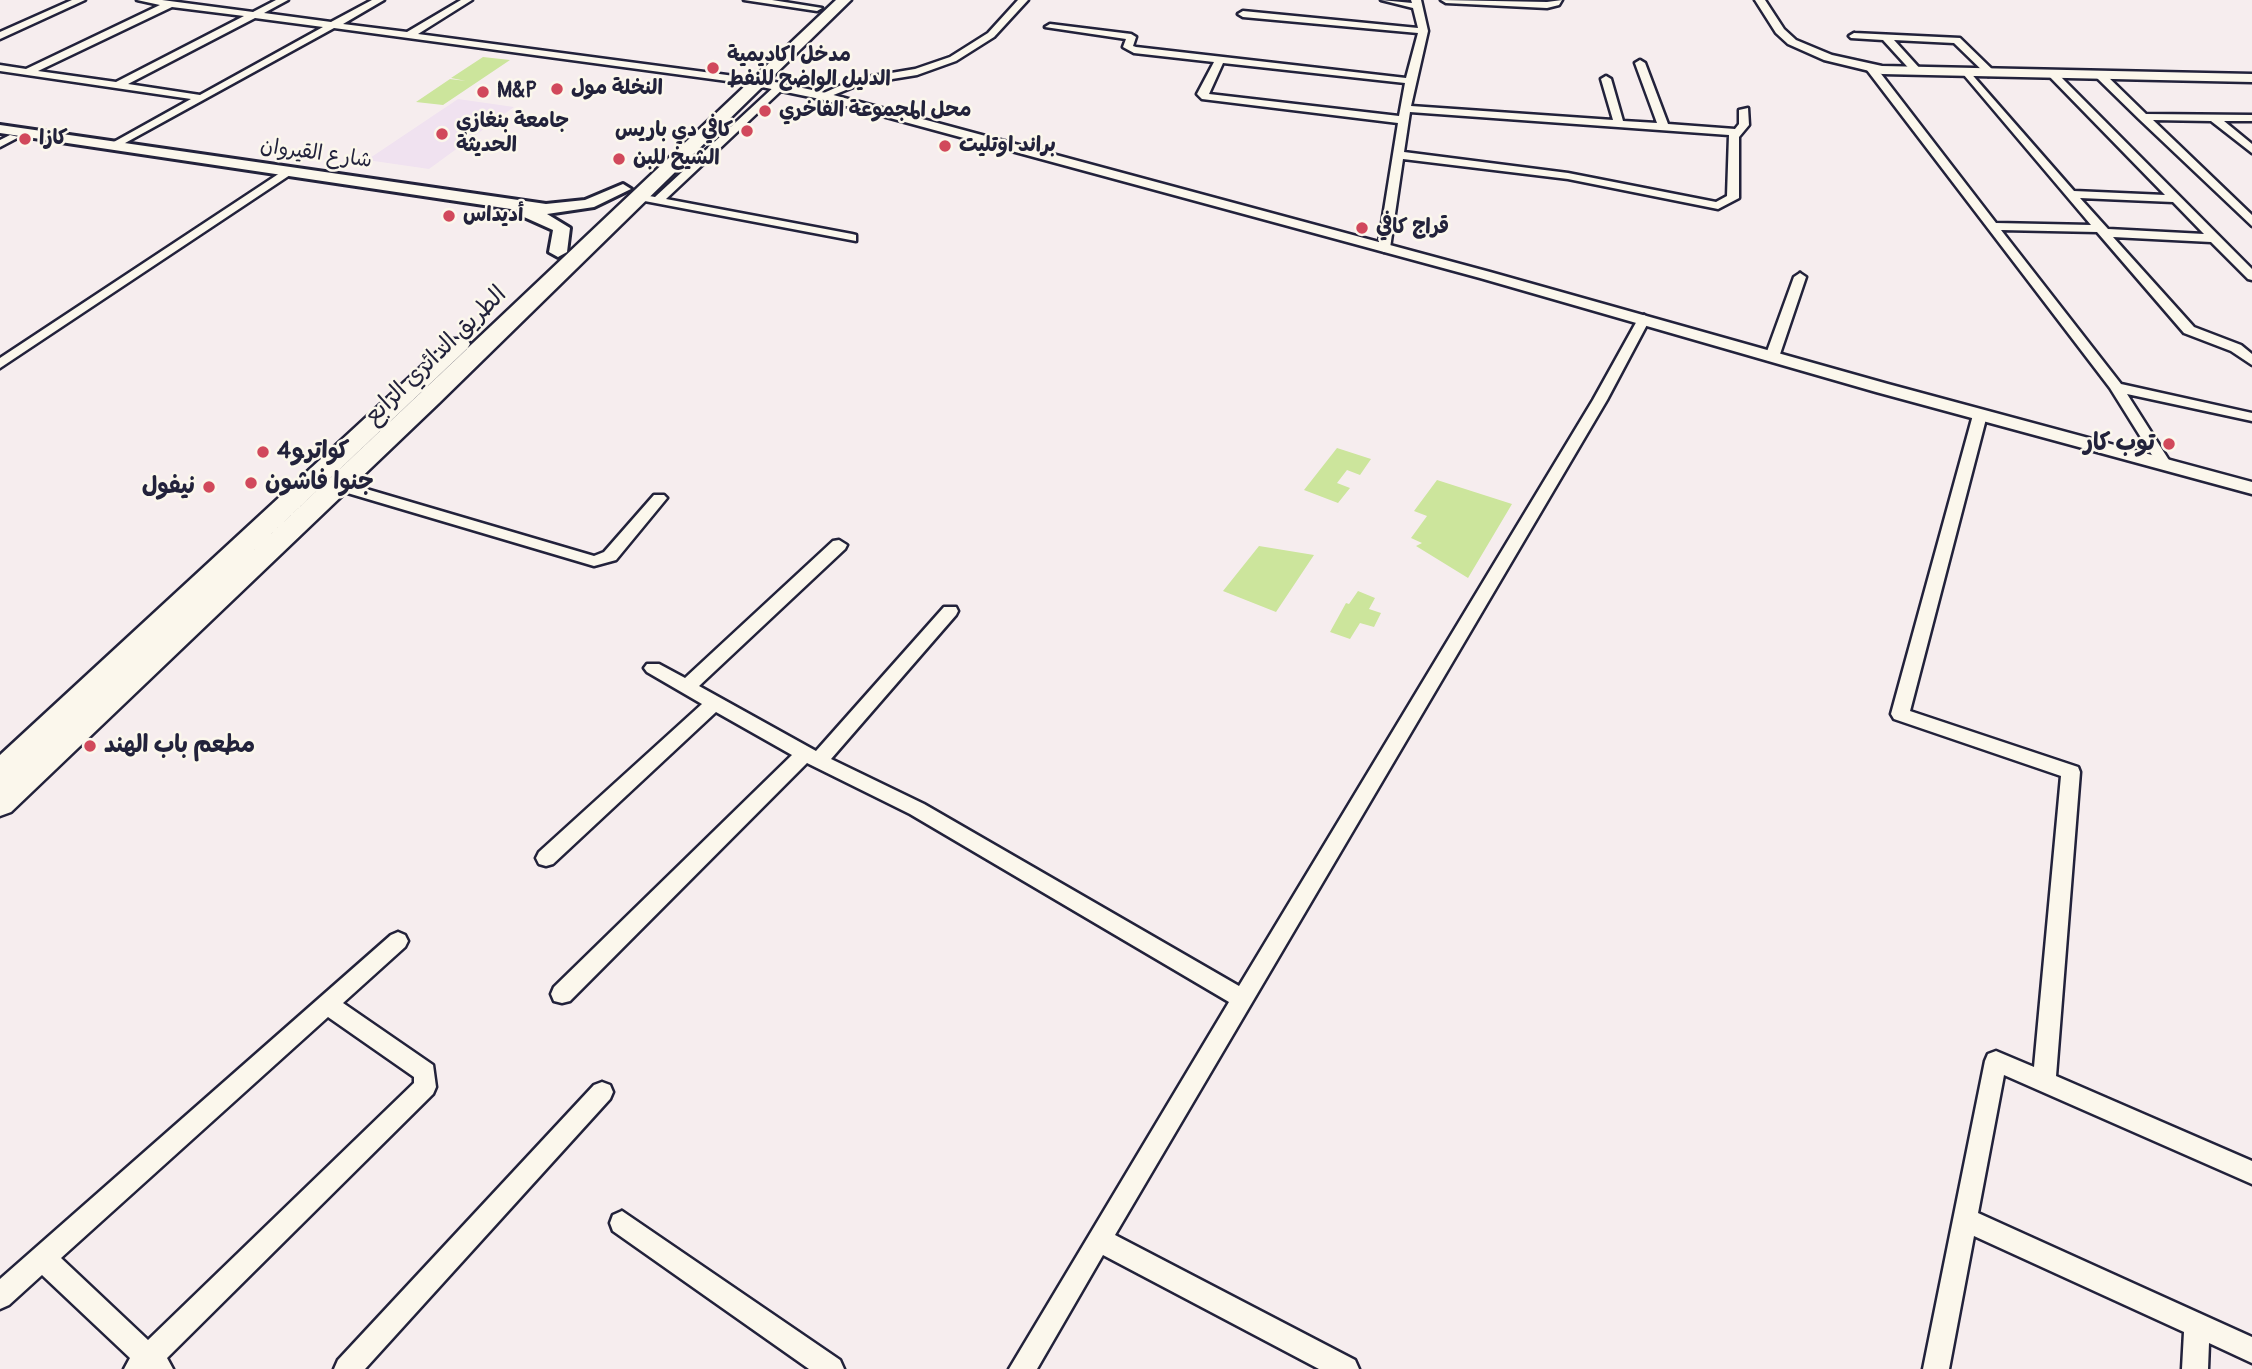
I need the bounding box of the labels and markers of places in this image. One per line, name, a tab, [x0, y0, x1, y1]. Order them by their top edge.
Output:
place label: مدخل اكاديمية الدليل الواضح للنفط	[727, 43, 891, 93]
marker: مدخل اكاديمية الدليل الواضح للنفط	[705, 60, 721, 76]
place label: النخلة مول	[571, 76, 663, 102]
place label: M&P	[497, 79, 537, 105]
marker: النخلة مول	[549, 81, 565, 97]
marker: M&P	[475, 84, 491, 100]
place label: محل المجموعة الفاخري	[779, 98, 971, 124]
marker: محل المجموعة الفاخري	[757, 103, 773, 119]
place label: جامعة بنغازي الحديثة	[456, 109, 569, 159]
place label: كافي دي باريس	[615, 118, 733, 144]
marker: كافي دي باريس	[739, 123, 755, 139]
place label: كازا	[39, 126, 68, 152]
marker: جامعة بنغازي الحديثة	[434, 126, 450, 142]
marker: كازا	[17, 131, 33, 147]
place label: براند اوتليت	[959, 133, 1056, 159]
marker: براند اوتليت	[937, 138, 953, 154]
place label: الشيخ للبن	[633, 146, 720, 172]
marker: الشيخ للبن	[611, 151, 627, 167]
place label: أديداس	[463, 203, 523, 229]
marker: أديداس	[441, 208, 457, 224]
place label: قراج كافي	[1376, 215, 1449, 241]
marker: قراج كافي	[1354, 220, 1370, 236]
place label: توب كار	[2084, 430, 2155, 458]
marker: توب كار	[2161, 436, 2177, 452]
place label: كواترو4	[277, 438, 349, 466]
marker: كواترو4	[255, 444, 271, 460]
place label: جنوا فاشون	[265, 469, 374, 497]
place label: نيفول	[142, 473, 195, 501]
marker: جنوا فاشون	[243, 475, 259, 491]
marker: نيفول	[201, 479, 217, 495]
place label: مطعم باب الهند	[104, 732, 255, 760]
marker: مطعم باب الهند	[82, 738, 98, 754]

